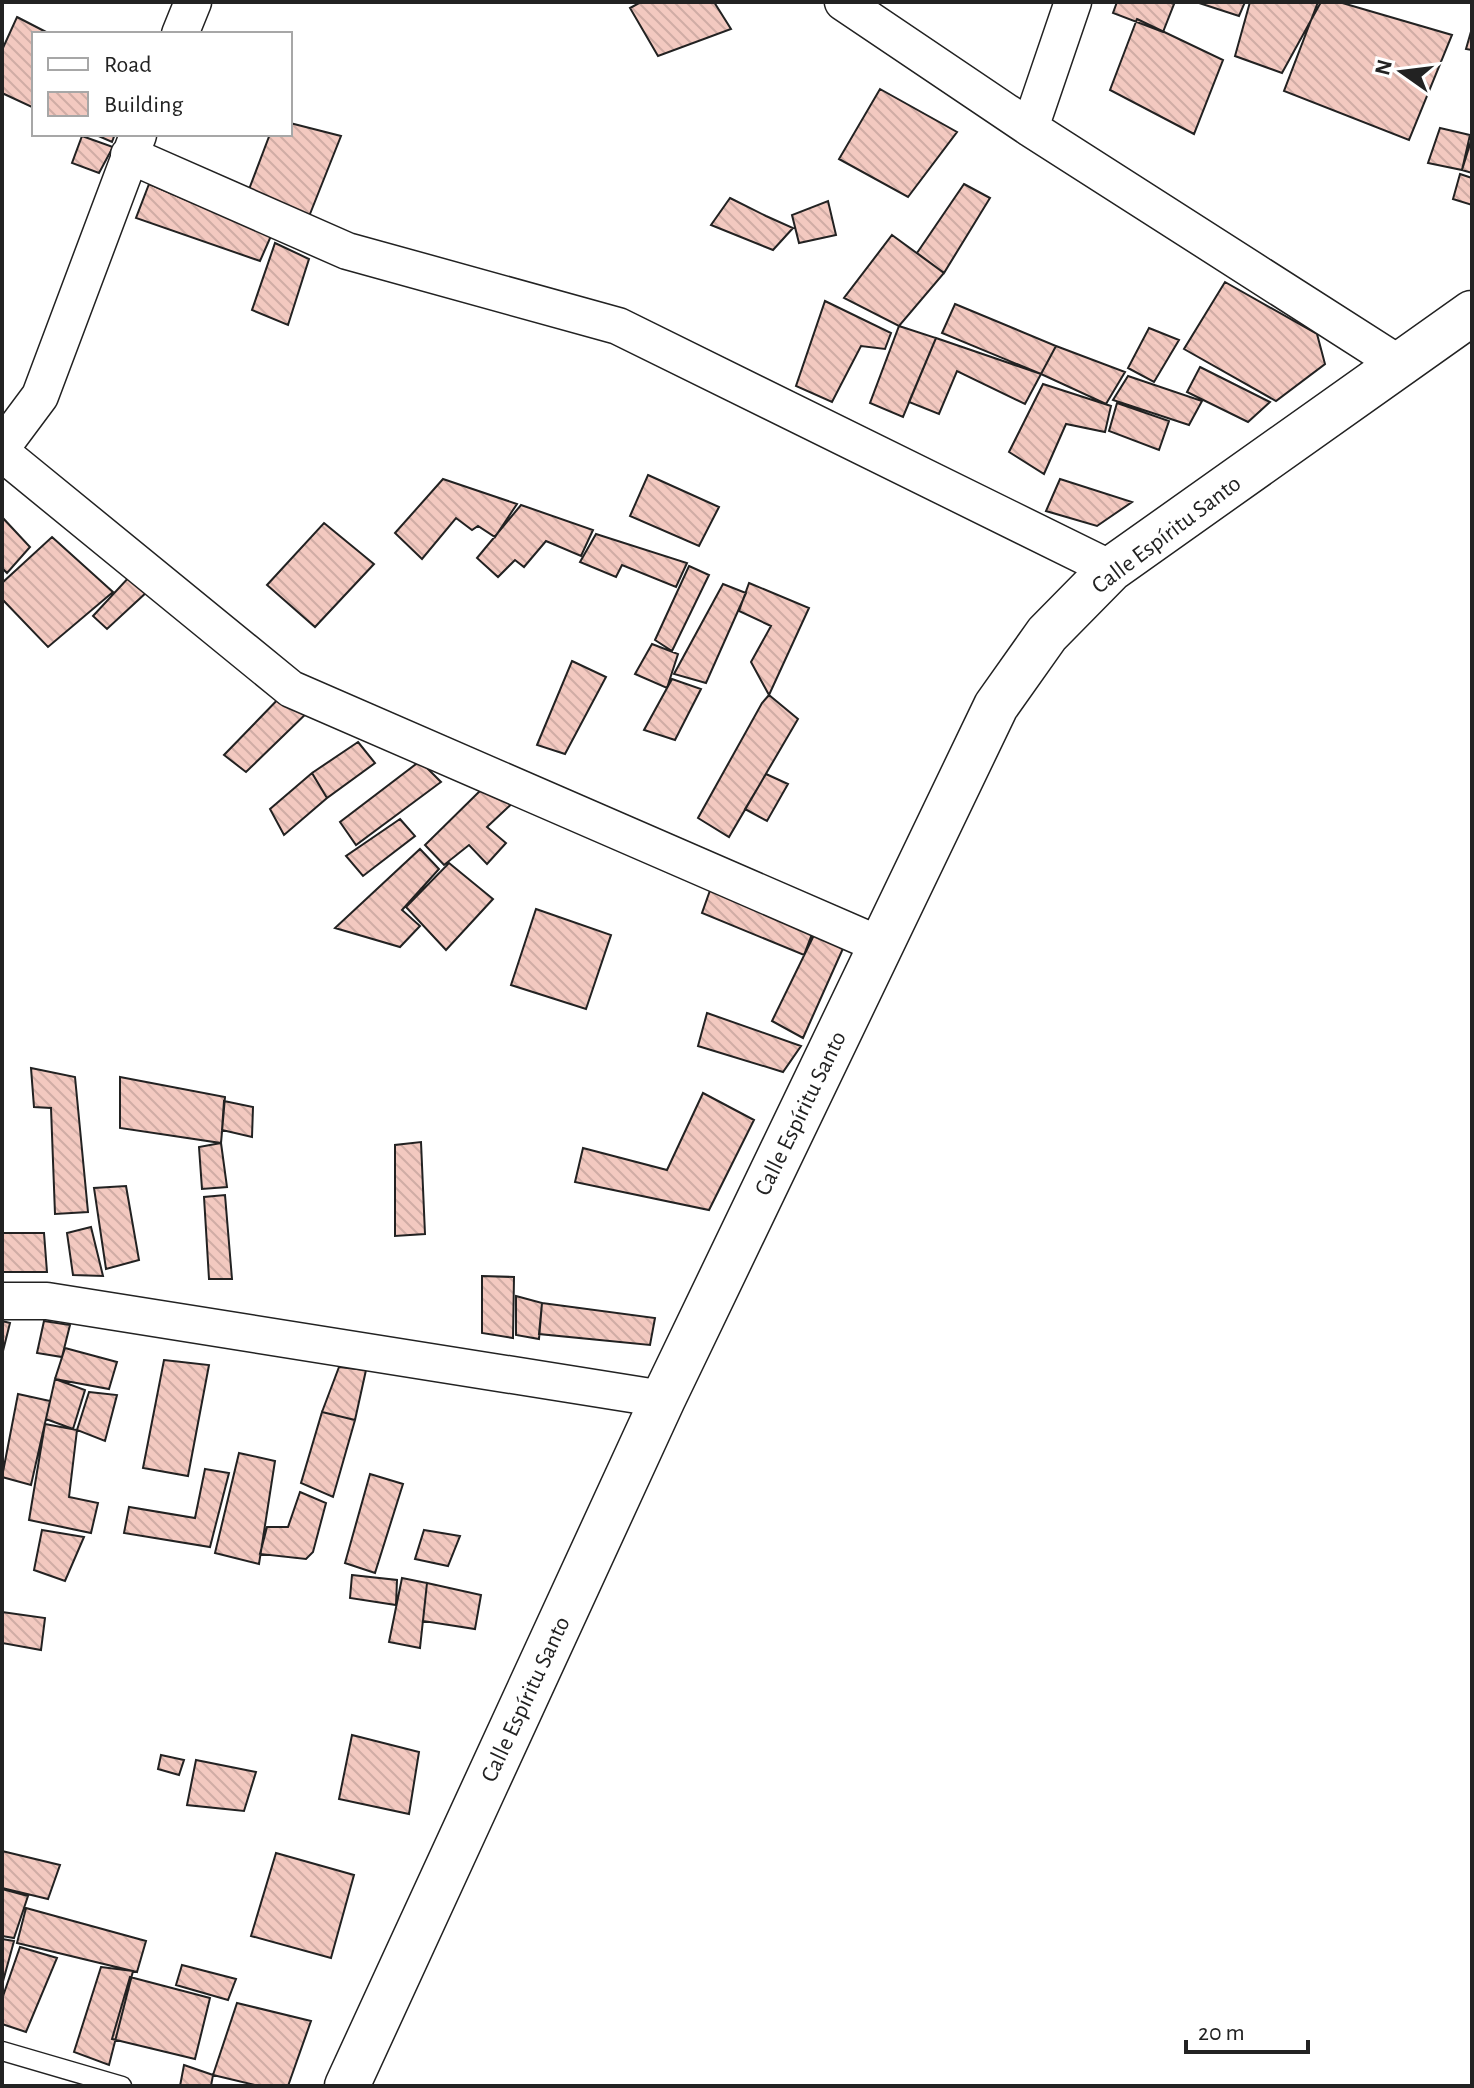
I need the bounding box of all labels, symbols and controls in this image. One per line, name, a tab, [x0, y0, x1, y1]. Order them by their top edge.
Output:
legend	[32, 32, 292, 136]
north arrow	[1362, 32, 1442, 112]
text: Road	[104, 53, 152, 77]
text: N	[1371, 57, 1396, 77]
text: Building	[104, 93, 183, 117]
street label: Calle Espíritu Santo	[1088, 471, 1246, 598]
street label: Calle Espíritu Santo	[751, 1027, 851, 1199]
street label: Calle Espíritu Santo	[477, 1613, 575, 1786]
scale bar	[1186, 2004, 1308, 2054]
text: 20 m	[1198, 2021, 1245, 2045]

